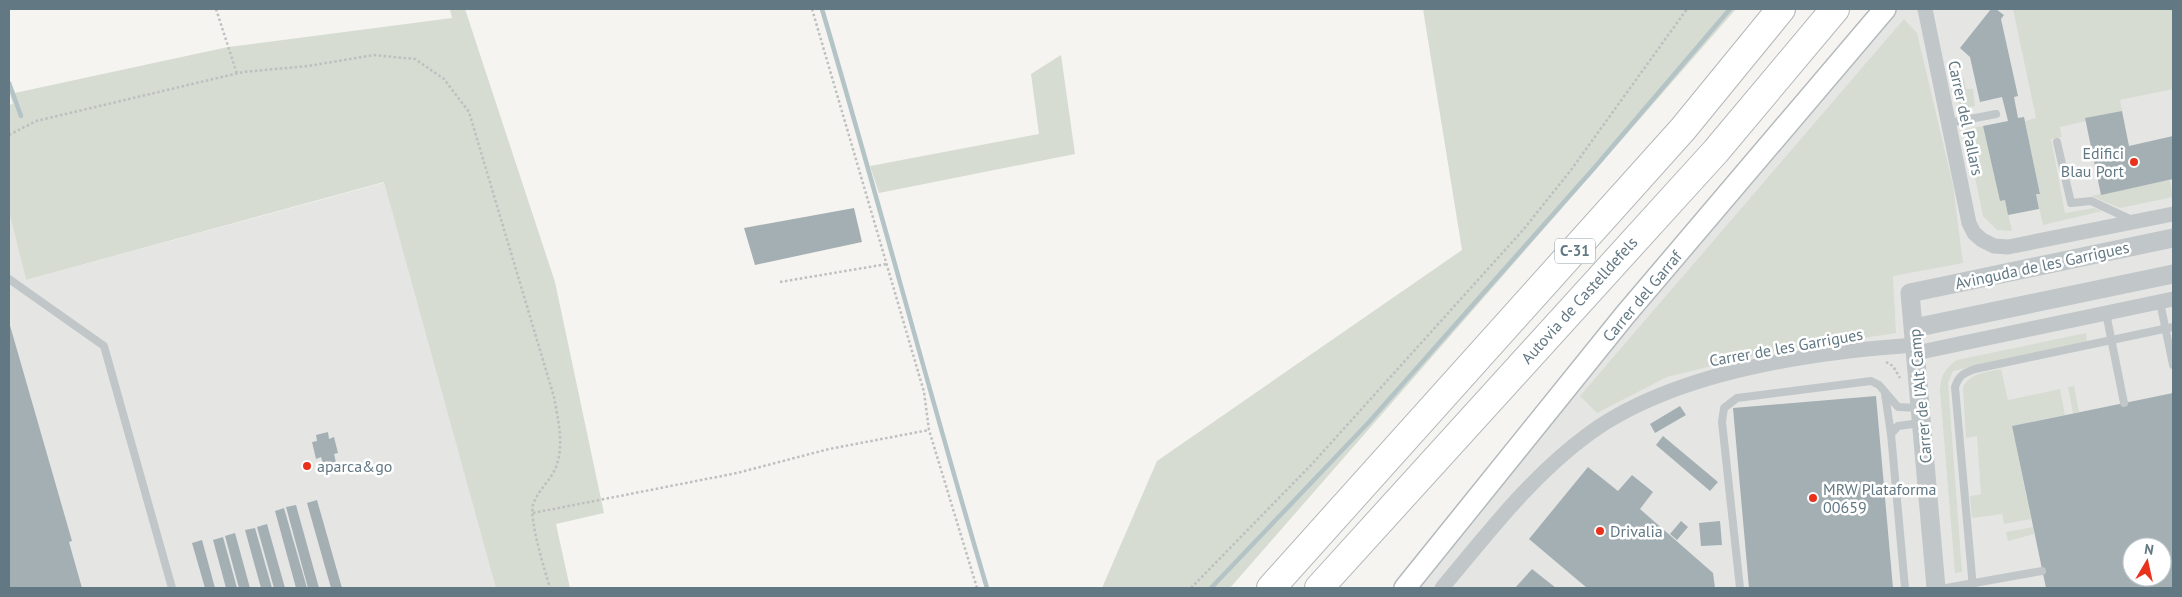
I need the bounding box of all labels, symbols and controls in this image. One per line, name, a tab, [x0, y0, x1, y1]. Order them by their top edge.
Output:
street label: Carrer del Pallars	[1944, 59, 1988, 178]
place label: Edifici Blau Port	[2061, 143, 2125, 181]
marker: Edifici Blau Port	[2128, 156, 2140, 168]
street label: Autovia de Castelldefels	[1517, 232, 1642, 368]
street label: Avinguda de les Garrigues	[1953, 237, 2131, 293]
road number: C-31	[1555, 238, 1595, 264]
street label: Carrer del Garraf	[1598, 246, 1687, 346]
street label: Carrer de les Garrigues	[1708, 324, 1864, 370]
street label: Carrer de l'Alt Camp	[1904, 328, 1936, 464]
place label: aparca&go	[317, 456, 392, 476]
marker: aparca&go	[301, 460, 313, 472]
place label: MRW Plataforma 00659	[1823, 479, 1936, 517]
marker: MRW Plataforma 00659	[1807, 492, 1819, 504]
place label: Drivalia	[1610, 521, 1663, 541]
marker: Drivalia	[1594, 525, 1606, 537]
north arrow	[2122, 537, 2172, 587]
text: N	[2143, 540, 2155, 559]

